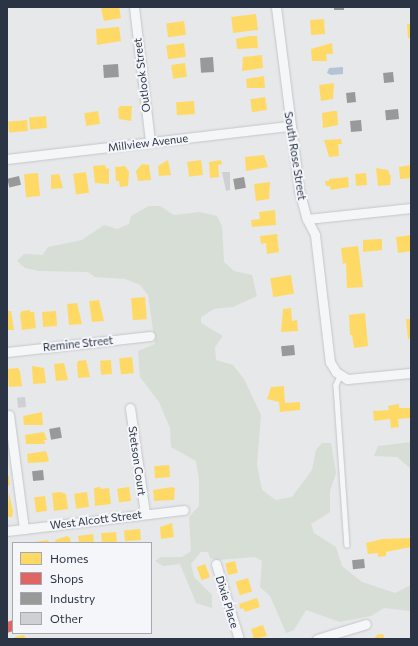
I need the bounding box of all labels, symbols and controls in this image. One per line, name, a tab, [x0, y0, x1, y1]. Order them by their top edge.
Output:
street label: Outlook Street	[131, 37, 153, 113]
street label: South Rose Street	[281, 111, 309, 201]
street label: Millview Avenue	[107, 132, 189, 154]
street label: Remine Street	[42, 334, 114, 354]
street label: Stetson Court	[126, 425, 148, 497]
street label: West Alcott Street	[49, 508, 143, 532]
legend	[12, 542, 152, 634]
text: Homes	[50, 551, 88, 565]
text: Shops	[50, 571, 84, 585]
street label: Dixie Place	[213, 574, 241, 630]
text: Industry	[50, 591, 95, 605]
text: Other	[50, 611, 83, 625]

